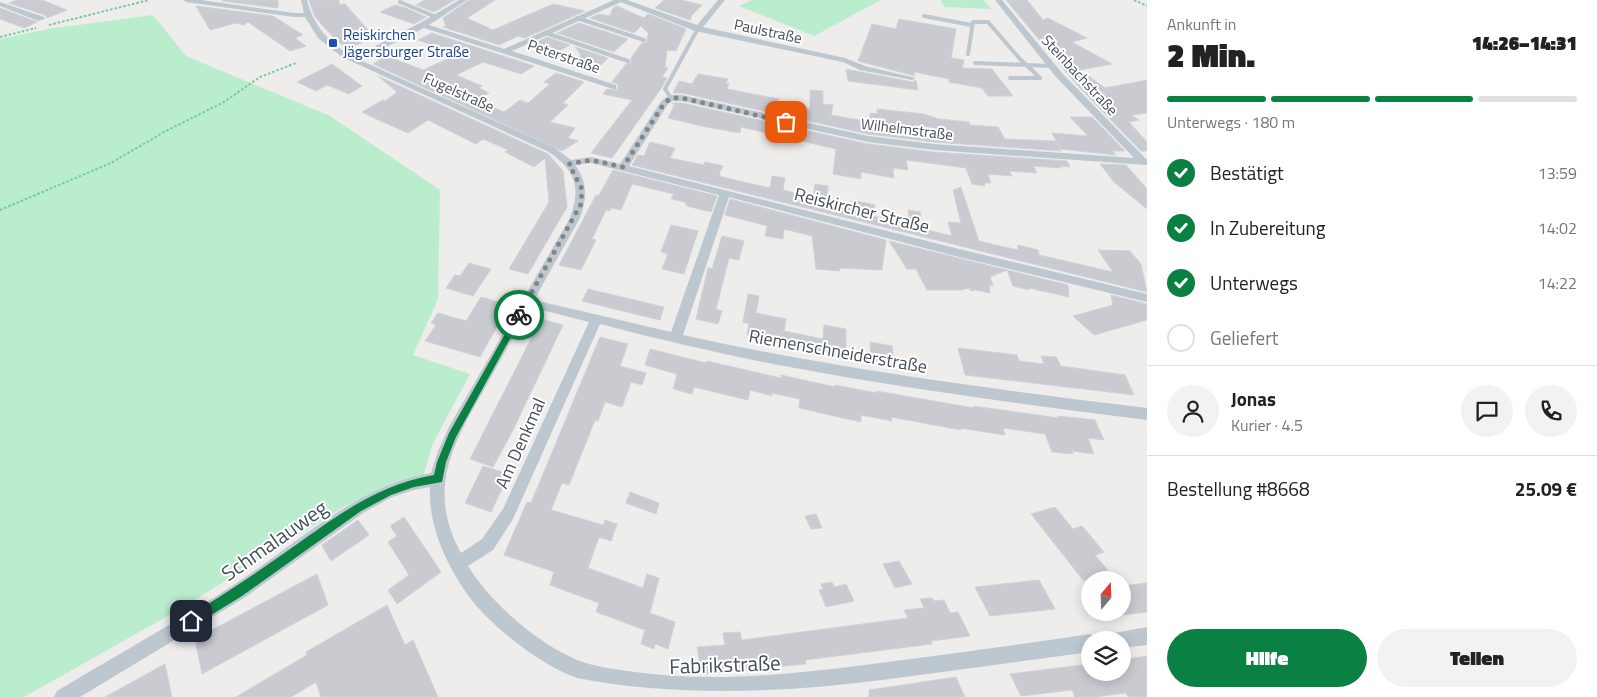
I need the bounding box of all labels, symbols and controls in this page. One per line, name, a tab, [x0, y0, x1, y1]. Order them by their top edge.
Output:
text: Ankunft in	[1167, 12, 1236, 36]
street label: Paulstraße	[732, 13, 804, 49]
place label: Reiskirchen Jägersburger Straße	[343, 23, 469, 63]
text: 14:26–14:31	[1472, 28, 1577, 57]
street label: Steinbachstraße	[1036, 29, 1124, 121]
text: 2 Min.	[1167, 31, 1255, 79]
street label: Peterstraße	[525, 33, 603, 79]
marker: Reiskirchen Jägersburger Straße	[327, 37, 339, 49]
street label: Fugelstraße	[420, 66, 498, 118]
pin	[765, 101, 807, 143]
icon: bag	[772, 108, 800, 136]
text: Unterwegs · 180 m	[1167, 110, 1295, 134]
street label: Wilhelmstraße	[860, 112, 954, 146]
text: Bestätigt	[1210, 158, 1284, 187]
icon: check	[1167, 159, 1195, 187]
text: 13:59	[1538, 161, 1577, 185]
street label: Reiskircher Straße	[792, 180, 932, 240]
text: In Zubereitung	[1210, 213, 1326, 242]
icon: check	[1167, 214, 1195, 242]
text: 14:02	[1538, 216, 1577, 240]
text: Unterwegs	[1210, 268, 1298, 297]
icon: check	[1167, 269, 1195, 297]
text: 14:22	[1538, 271, 1577, 295]
courier	[494, 290, 544, 340]
icon: bike	[505, 301, 533, 329]
street label: Riemenschneiderstraße	[747, 322, 929, 380]
text: Geliefert	[1210, 323, 1278, 352]
text: Jonas	[1231, 384, 1276, 413]
button: person	[1167, 385, 1219, 437]
button: chat	[1461, 385, 1513, 437]
button: phone	[1525, 385, 1577, 437]
street label: Am Denkmal	[488, 393, 552, 493]
text: Kurier · 4.5	[1231, 413, 1303, 437]
text: Bestellung #8668	[1167, 474, 1310, 503]
text: 25.09 €	[1515, 474, 1577, 503]
street label: Schmalauweg	[214, 491, 334, 589]
north arrow	[1081, 571, 1131, 621]
map controls	[1081, 571, 1131, 681]
pin	[170, 600, 212, 642]
icon: home	[177, 607, 205, 635]
button: Hilfe	[1167, 629, 1367, 687]
button: Teilen	[1377, 629, 1577, 687]
button: layers	[1081, 631, 1131, 681]
street label: Fabrikstraße	[669, 646, 781, 682]

